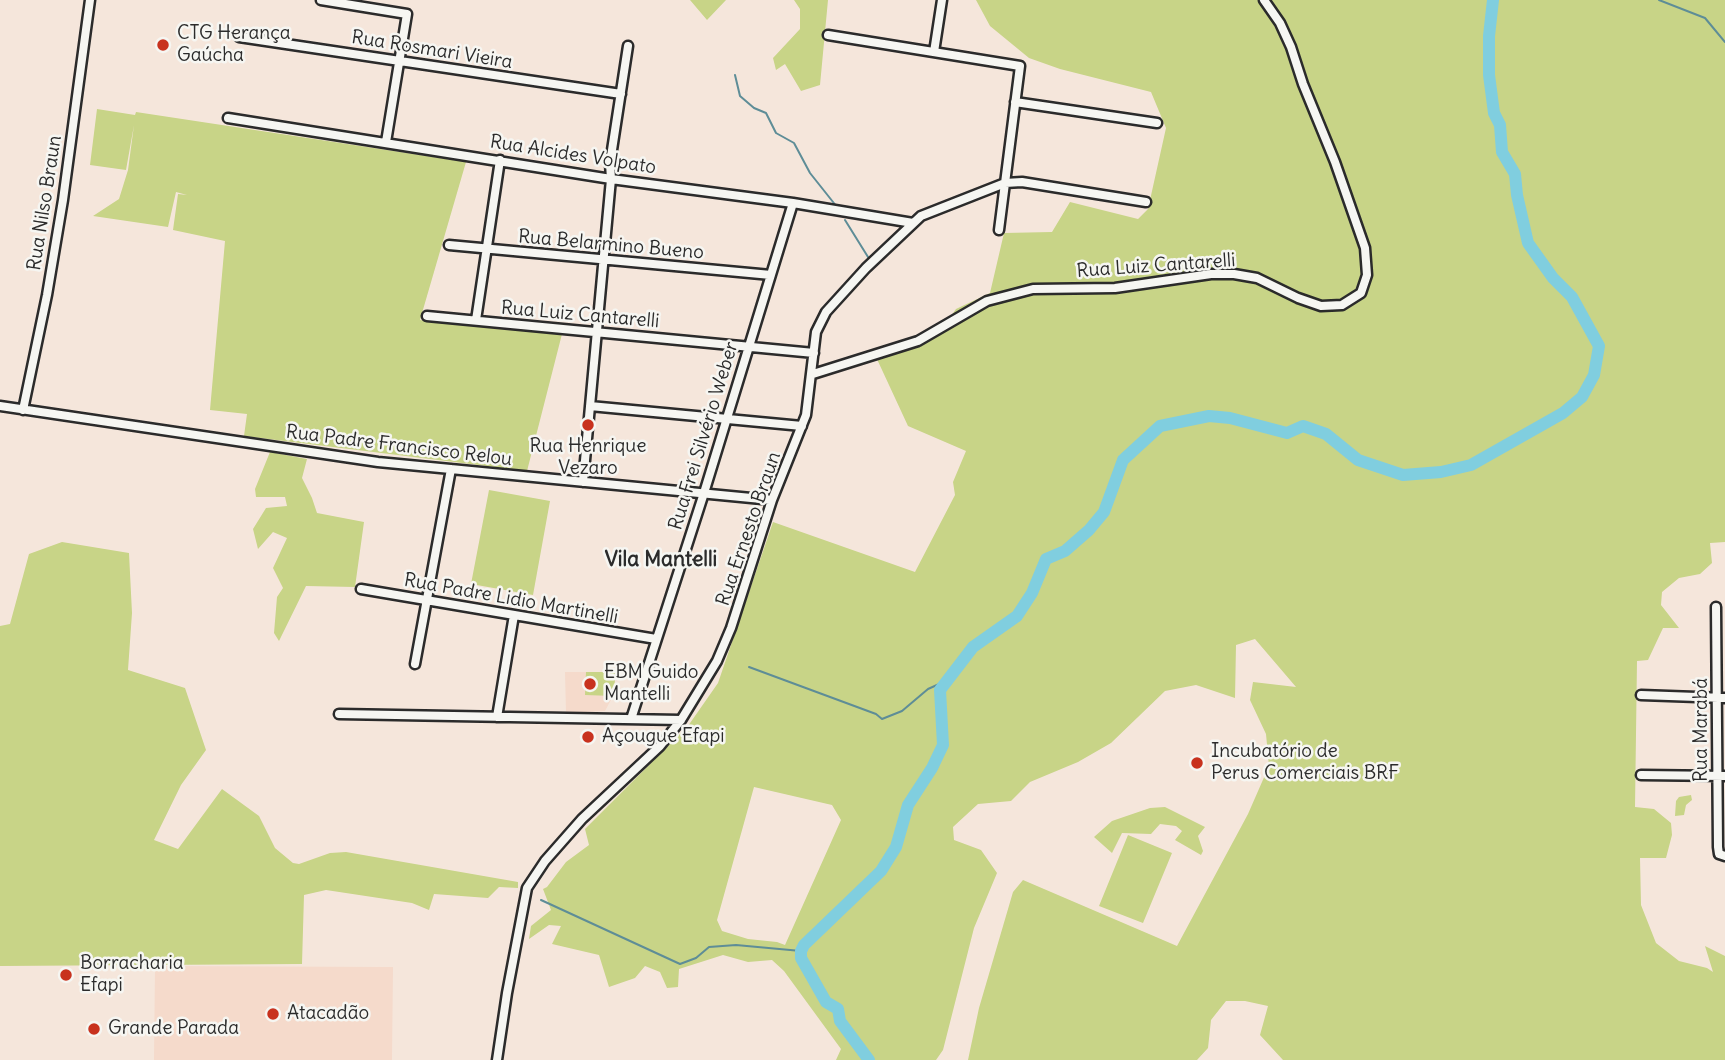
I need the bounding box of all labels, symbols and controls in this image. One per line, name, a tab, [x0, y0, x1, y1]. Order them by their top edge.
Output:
place label: CTG Herança Gaúcha	[177, 23, 291, 67]
street label: Rua Rosmari Vieira	[350, 26, 514, 74]
marker: CTG Herança Gaúcha	[155, 37, 171, 53]
street label: Rua Alcides Volpato	[488, 131, 658, 179]
street label: Rua Nilso Braun	[23, 134, 67, 272]
street label: Rua Belarmino Bueno	[517, 226, 705, 264]
street label: Rua Luiz Cantarelli	[1076, 249, 1236, 283]
street label: Rua Luiz Cantarelli	[500, 297, 660, 333]
street label: Rua Frei Silvério Weber	[665, 339, 743, 533]
marker: Rua Henrique Vezaro	[580, 417, 596, 433]
street label: Rua Padre Francisco Relou	[285, 421, 513, 471]
place label: Rua Henrique Vezaro	[530, 436, 646, 480]
street label: Rua Ernesto Braun	[712, 449, 786, 609]
district label: Vila Mantelli	[605, 547, 717, 573]
street label: Rua Padre Lidio Martinelli	[402, 569, 620, 629]
place label: EBM Guido Mantelli	[604, 662, 698, 706]
marker: EBM Guido Mantelli	[582, 676, 598, 692]
street label: Rua Marabá	[1691, 678, 1713, 782]
place label: Açougue Efapi	[602, 726, 725, 748]
marker: Açougue Efapi	[580, 729, 596, 745]
place label: Incubatório de Perus Comerciais BRF	[1211, 741, 1399, 785]
marker: Incubatório de Perus Comerciais BRF	[1189, 755, 1205, 771]
place label: Borracharia Efapi	[80, 953, 184, 997]
marker: Borracharia Efapi	[58, 967, 74, 983]
place label: Atacadão	[287, 1003, 369, 1025]
marker: Atacadão	[265, 1006, 281, 1022]
place label: Grande Parada	[108, 1018, 239, 1040]
marker: Grande Parada	[86, 1021, 102, 1037]

